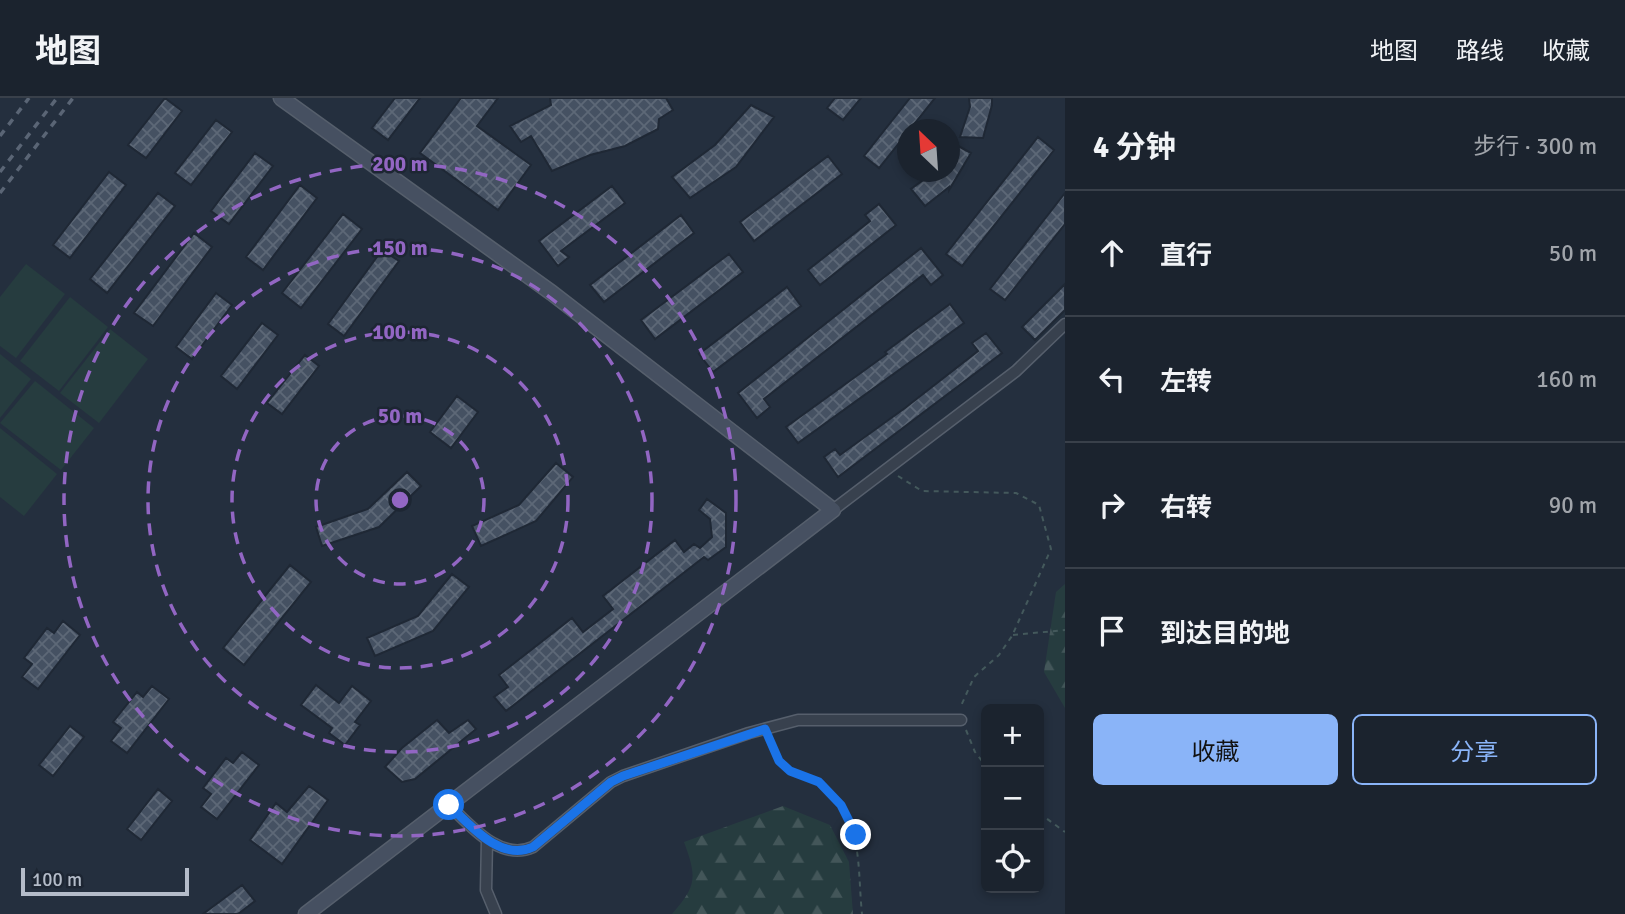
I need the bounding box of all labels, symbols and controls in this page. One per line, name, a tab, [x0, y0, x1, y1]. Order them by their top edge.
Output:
text: 地图	[35, 31, 101, 72]
text: 地图	[1370, 36, 1418, 66]
text: 路线	[1456, 36, 1504, 66]
text: 收藏	[1542, 36, 1590, 66]
north arrow	[897, 119, 960, 182]
text: 4 分钟	[1093, 129, 1176, 166]
text: 步行 · 300 m	[1473, 132, 1597, 161]
text: 200 m	[372, 151, 428, 177]
icon: ahead	[1093, 234, 1131, 272]
text: 150 m	[372, 235, 428, 261]
text: 50 m	[1549, 239, 1597, 268]
text: 直行	[1160, 240, 1212, 272]
text: 100 m	[372, 319, 428, 345]
icon: left	[1093, 360, 1131, 398]
text: 160 m	[1536, 365, 1597, 394]
text: 左转	[1160, 366, 1212, 398]
text: 50 m	[378, 403, 422, 429]
icon: right	[1093, 486, 1131, 524]
centre of rings	[388, 488, 412, 512]
text: 90 m	[1549, 491, 1597, 520]
text: 右转	[1160, 492, 1212, 524]
icon: arrive	[1093, 612, 1131, 650]
text: 到达目的地	[1160, 618, 1290, 650]
map controls	[981, 704, 1044, 893]
button: +	[981, 704, 1044, 767]
button: 收藏	[1093, 714, 1338, 785]
button: 分享	[1352, 714, 1597, 785]
button: −	[981, 767, 1044, 830]
route start	[433, 789, 464, 820]
route end	[840, 819, 871, 850]
button: locate	[981, 830, 1044, 893]
scale bar	[21, 865, 189, 897]
text: 100 m	[32, 868, 82, 892]

